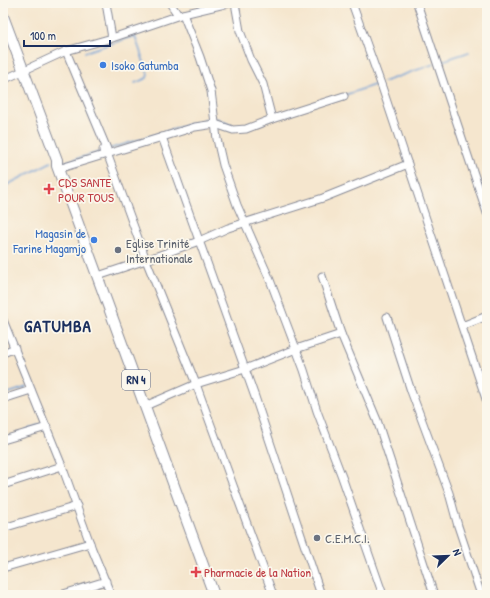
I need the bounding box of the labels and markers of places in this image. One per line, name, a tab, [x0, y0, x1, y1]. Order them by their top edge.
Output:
place label: Isoko Gatumba	[111, 56, 178, 74]
marker: Isoko Gatumba	[98, 60, 108, 70]
place label: CDS SANTE POUR TOUS	[58, 173, 114, 206]
marker: CDS SANTE POUR TOUS	[43, 183, 55, 195]
place label: Magasin de Farine Magamjo	[12, 224, 86, 257]
place label: Eglise Trinité Internationale	[126, 234, 193, 267]
marker: Magasin de Farine Magamjo	[89, 235, 99, 245]
marker: Eglise Trinité Internationale	[113, 245, 123, 255]
place label: C.E.M.C.I.	[325, 529, 370, 547]
marker: C.E.M.C.I.	[312, 533, 322, 543]
place label: Pharmacie de la Nation	[204, 563, 311, 581]
marker: Pharmacie de la Nation	[191, 567, 201, 577]

